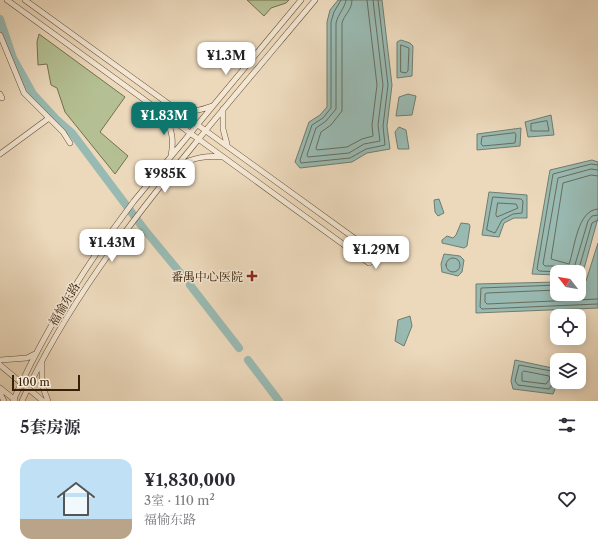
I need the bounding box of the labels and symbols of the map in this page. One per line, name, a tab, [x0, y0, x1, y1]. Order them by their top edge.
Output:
pin: ¥1.3M	[198, 42, 254, 76]
pin: ¥1.83M	[131, 102, 197, 136]
pin: ¥985K	[137, 160, 193, 194]
pin: ¥1.43M	[79, 229, 145, 263]
pin: ¥1.29M	[343, 236, 409, 270]
north arrow	[550, 265, 586, 301]
place label: 番禺中心医院	[171, 269, 243, 284]
marker: 番禺中心医院	[246, 270, 258, 282]
street label: 福愉东路	[45, 280, 83, 328]
scale bar	[12, 373, 80, 392]

